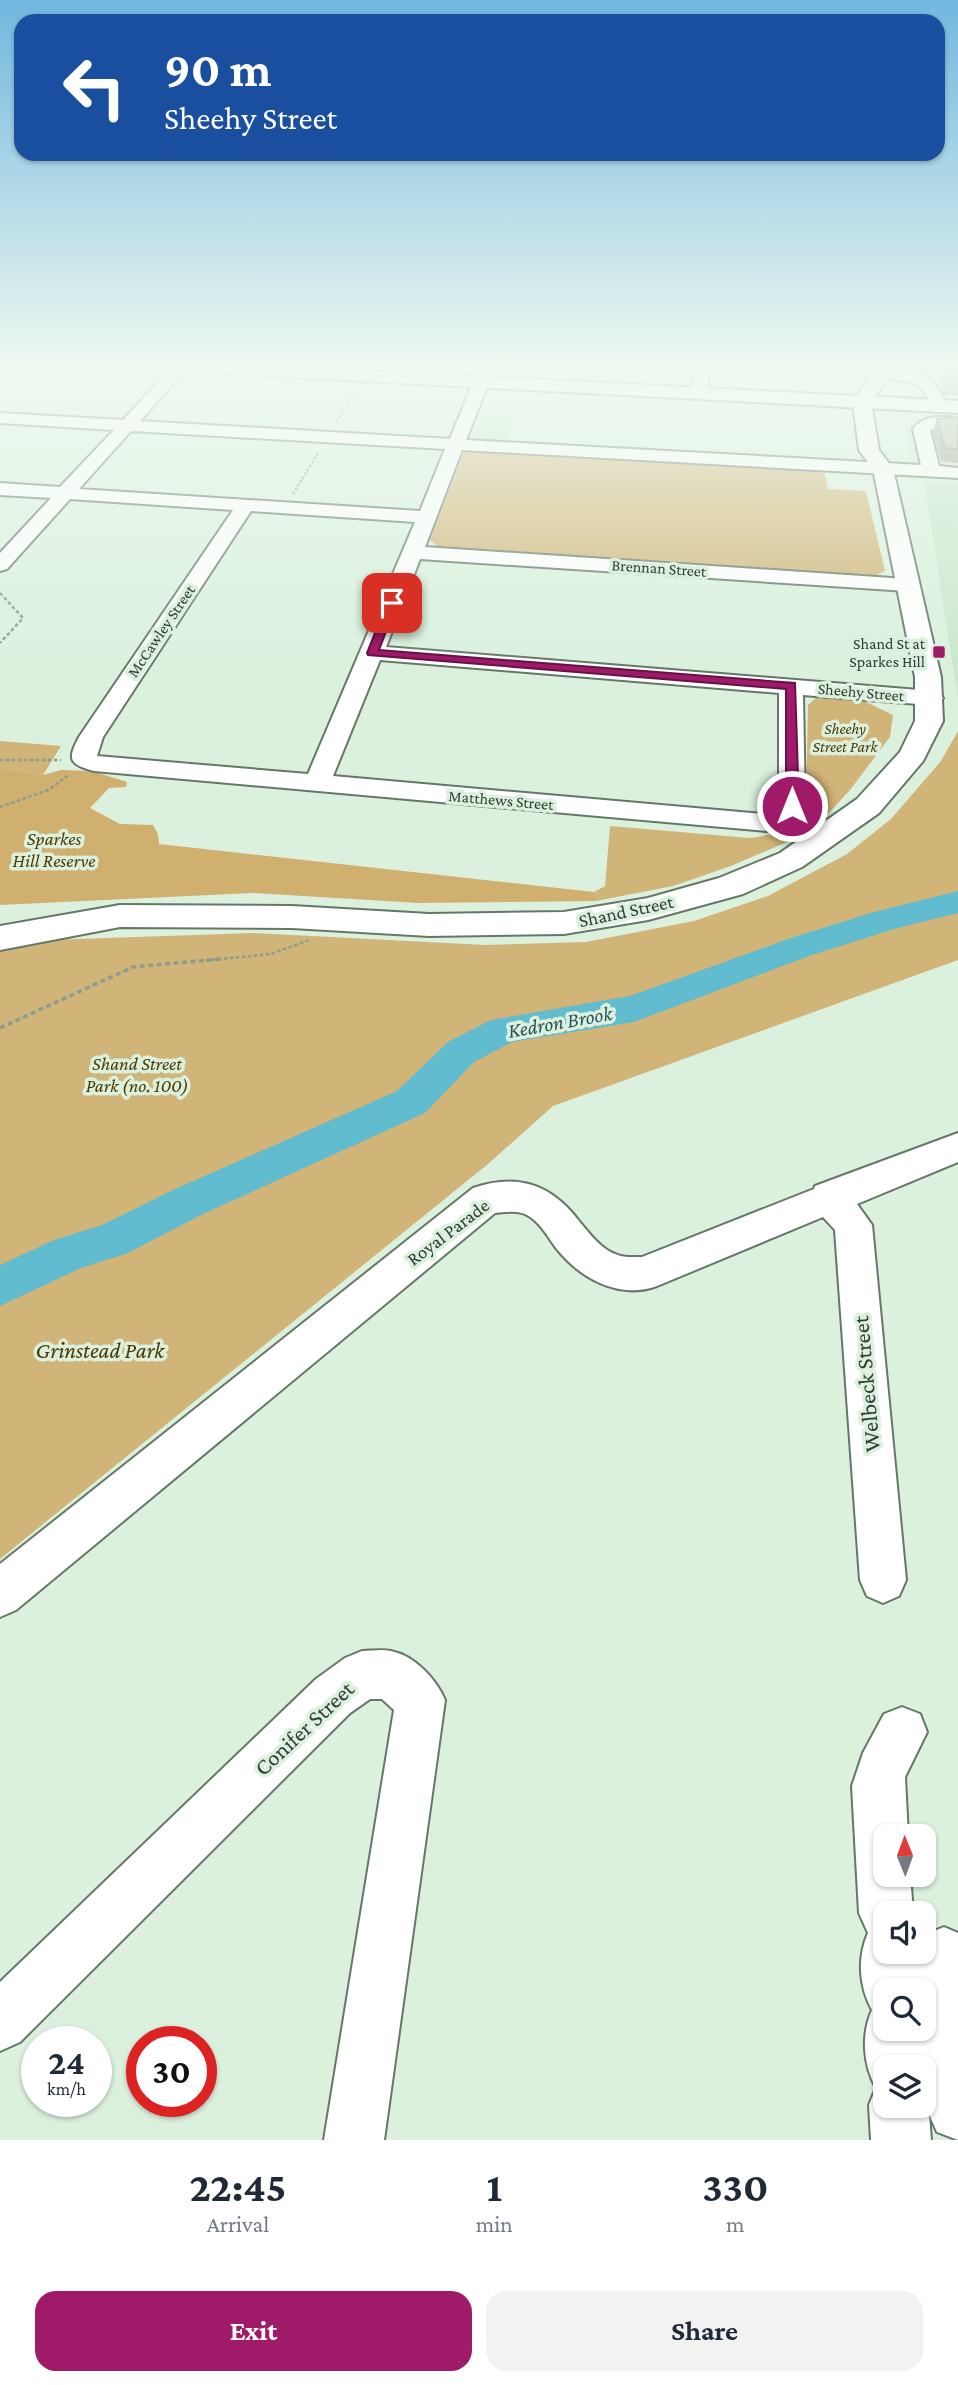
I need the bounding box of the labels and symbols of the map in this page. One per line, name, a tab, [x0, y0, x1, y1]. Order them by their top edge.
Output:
street label: Brennan Street	[611, 556, 708, 580]
pin	[362, 573, 422, 633]
street label: McCawley Street	[124, 581, 199, 681]
place label: Shand St at Sparkes Hill	[849, 635, 926, 671]
marker: Shand St at Sparkes Hill	[931, 644, 947, 660]
street label: Sheehy Street	[817, 680, 906, 705]
park label: Sheehy Street Park	[813, 720, 879, 755]
position arrow	[755, 769, 829, 843]
street label: Matthews Street	[448, 787, 555, 813]
park label: Sparkes Hill Reserve	[12, 828, 96, 871]
street label: Shand Street	[577, 891, 676, 931]
water label: Kedron Brook	[506, 1001, 615, 1043]
park label: Shand Street Park (no. 100)	[86, 1053, 188, 1097]
street label: Royal Parade	[403, 1194, 493, 1270]
street label: Welbeck Street	[847, 1314, 885, 1453]
park label: Grinstead Park	[36, 1337, 165, 1363]
street label: Conifer Street	[249, 1675, 359, 1781]
north arrow	[873, 1824, 936, 1886]
speed limit sign: 30	[126, 2026, 217, 2117]

